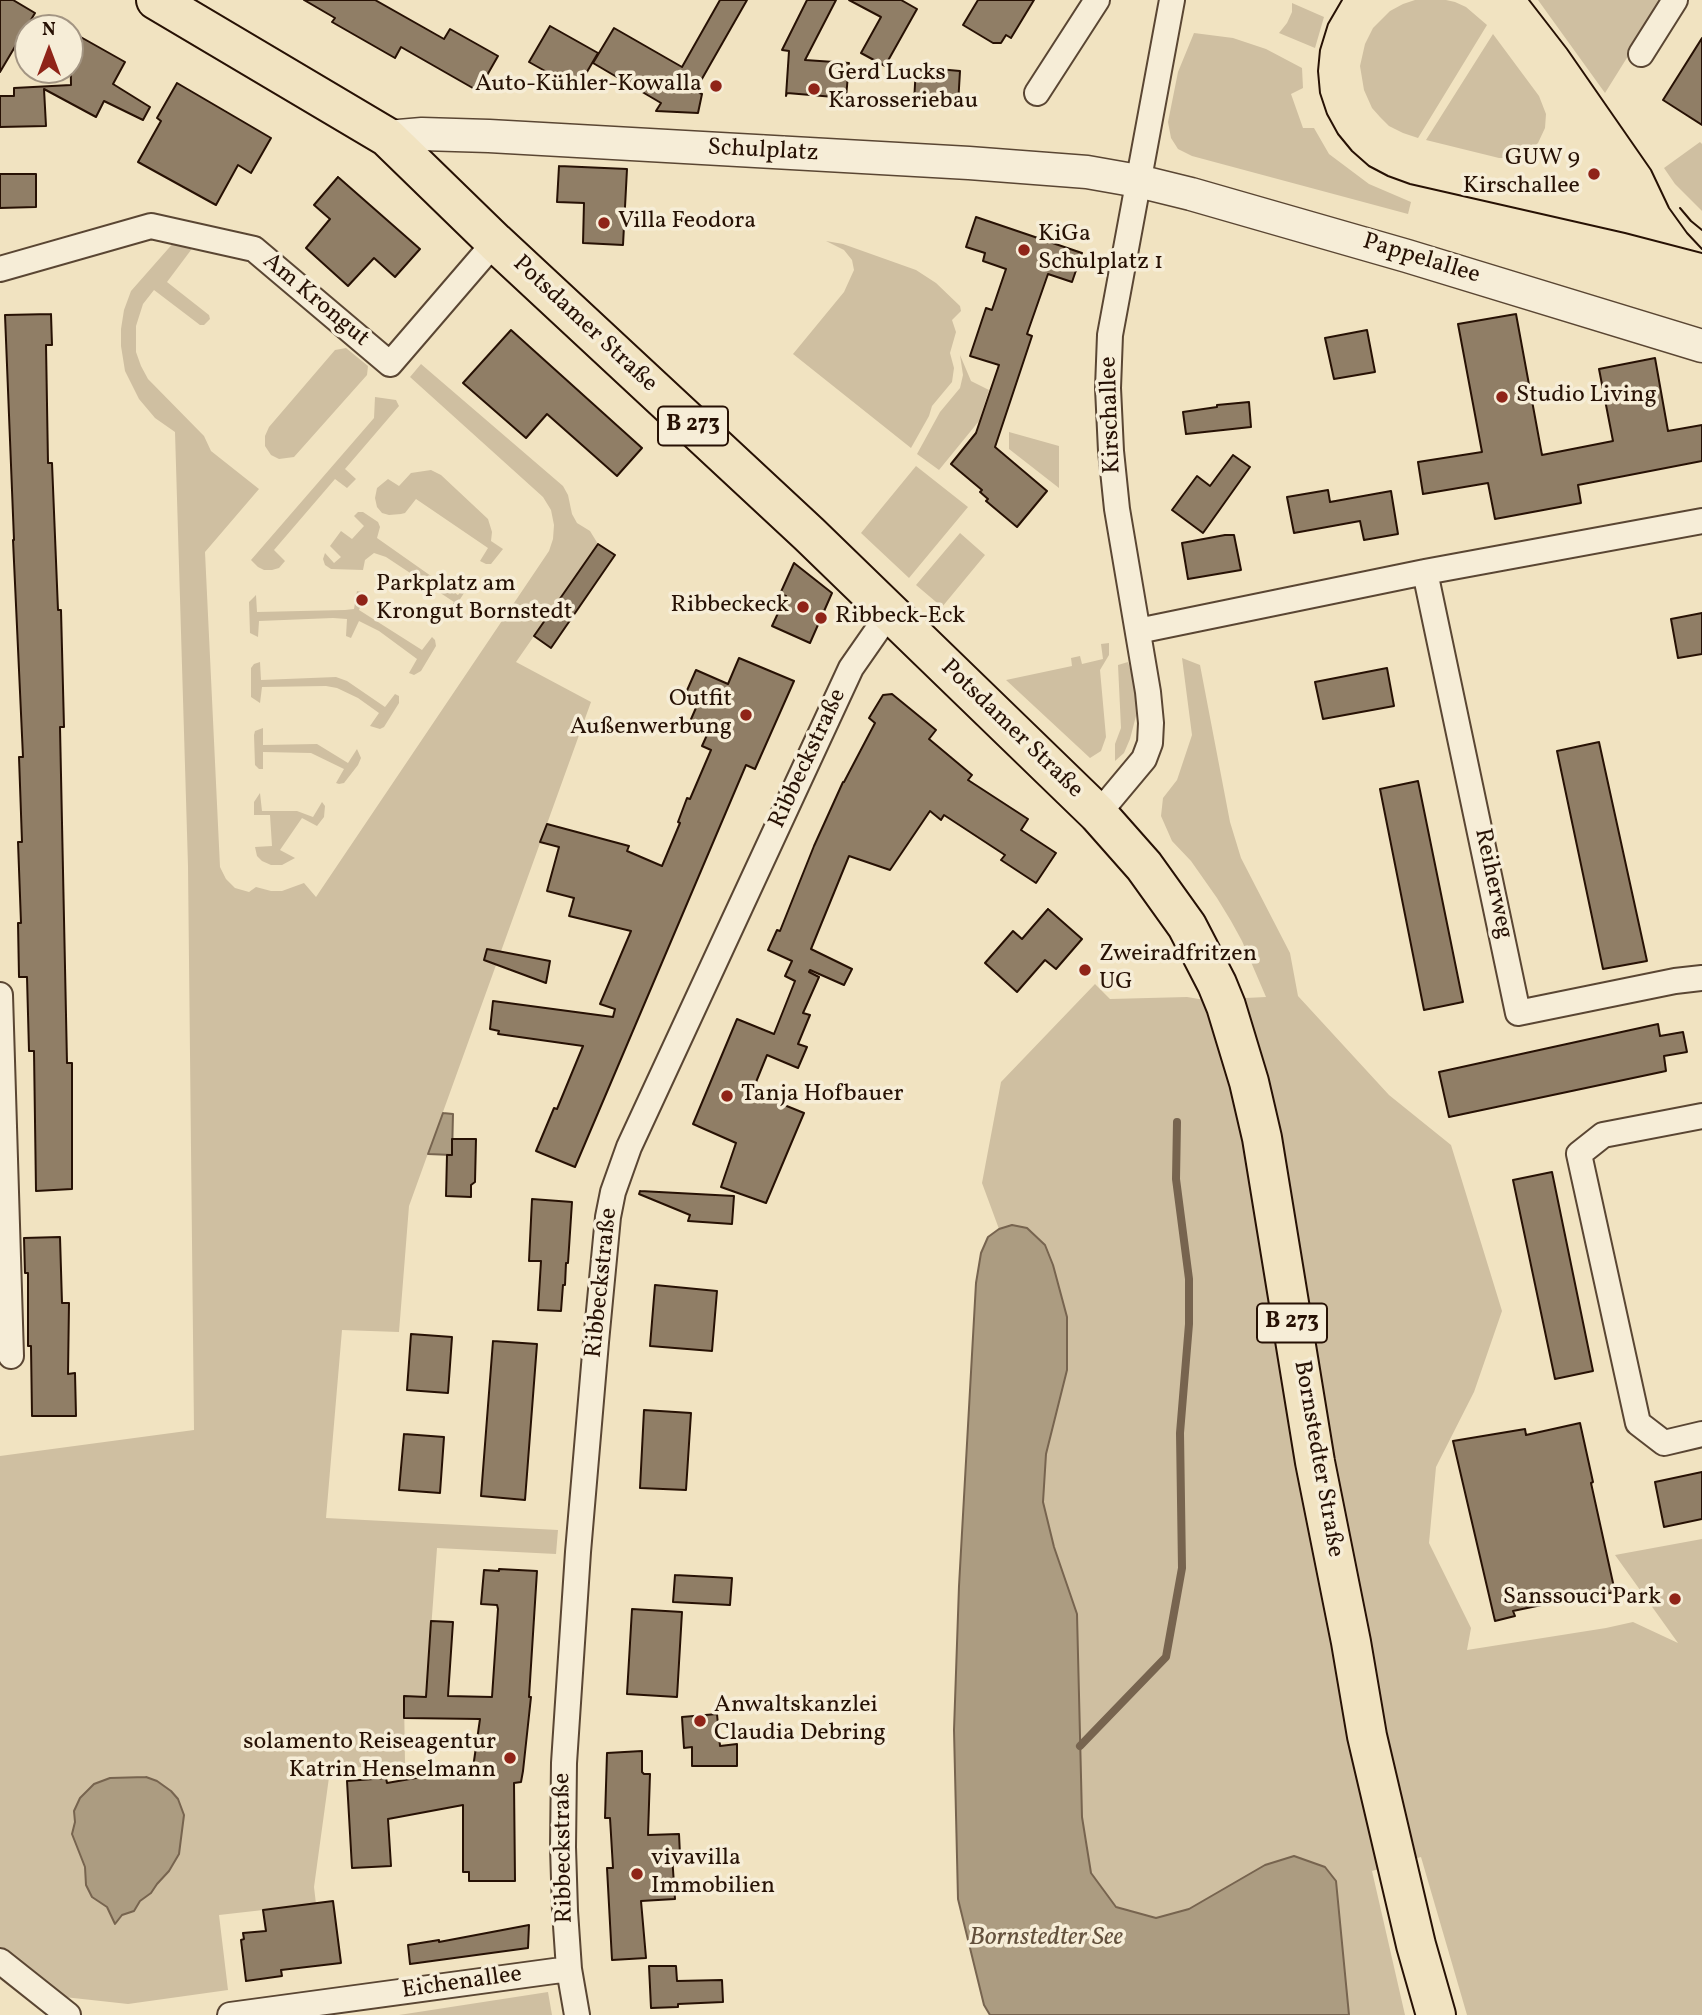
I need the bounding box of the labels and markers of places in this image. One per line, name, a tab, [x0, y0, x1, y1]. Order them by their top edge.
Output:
place label: Gerd Lucks Karosseriebau	[828, 61, 978, 117]
place label: Auto-Kühler-Kowalla	[475, 72, 702, 100]
marker: Auto-Kühler-Kowalla	[708, 78, 724, 94]
marker: Gerd Lucks Karosseriebau	[806, 81, 822, 97]
place label: GUW 9 Kirschallee	[1463, 146, 1580, 202]
marker: GUW 9 Kirschallee	[1586, 166, 1602, 182]
place label: Villa Feodora	[618, 209, 756, 237]
marker: Villa Feodora	[596, 215, 612, 231]
place label: KiGa Schulplatz 1	[1038, 222, 1163, 278]
marker: KiGa Schulplatz 1	[1016, 242, 1032, 258]
place label: Studio Living	[1516, 383, 1657, 411]
marker: Studio Living	[1494, 389, 1510, 405]
place label: Parkplatz am Krongut Bornstedt	[376, 572, 572, 628]
marker: Parkplatz am Krongut Bornstedt	[354, 592, 370, 608]
place label: Ribbeckeck	[671, 593, 789, 621]
marker: Ribbeckeck	[795, 599, 811, 615]
place label: Ribbeck-Eck	[835, 604, 965, 632]
marker: Ribbeck-Eck	[813, 610, 829, 626]
place label: Outfit Außenwerbung	[570, 687, 732, 743]
marker: Outfit Außenwerbung	[738, 707, 754, 723]
place label: Zweiradfritzen UG	[1099, 942, 1257, 998]
marker: Zweiradfritzen UG	[1077, 962, 1093, 978]
place label: Tanja Hofbauer	[741, 1082, 904, 1110]
marker: Tanja Hofbauer	[719, 1088, 735, 1104]
place label: Sanssouci Park	[1503, 1585, 1661, 1613]
marker: Sanssouci Park	[1667, 1591, 1683, 1607]
place label: Anwaltskanzlei Claudia Debring	[714, 1693, 886, 1749]
marker: Anwaltskanzlei Claudia Debring	[692, 1713, 708, 1729]
place label: solamento Reiseagentur Katrin Henselmann	[243, 1730, 496, 1786]
marker: solamento Reiseagentur Katrin Henselmann	[502, 1750, 518, 1766]
place label: vivavilla Immobilien	[651, 1846, 775, 1902]
marker: vivavilla Immobilien	[629, 1866, 645, 1882]

